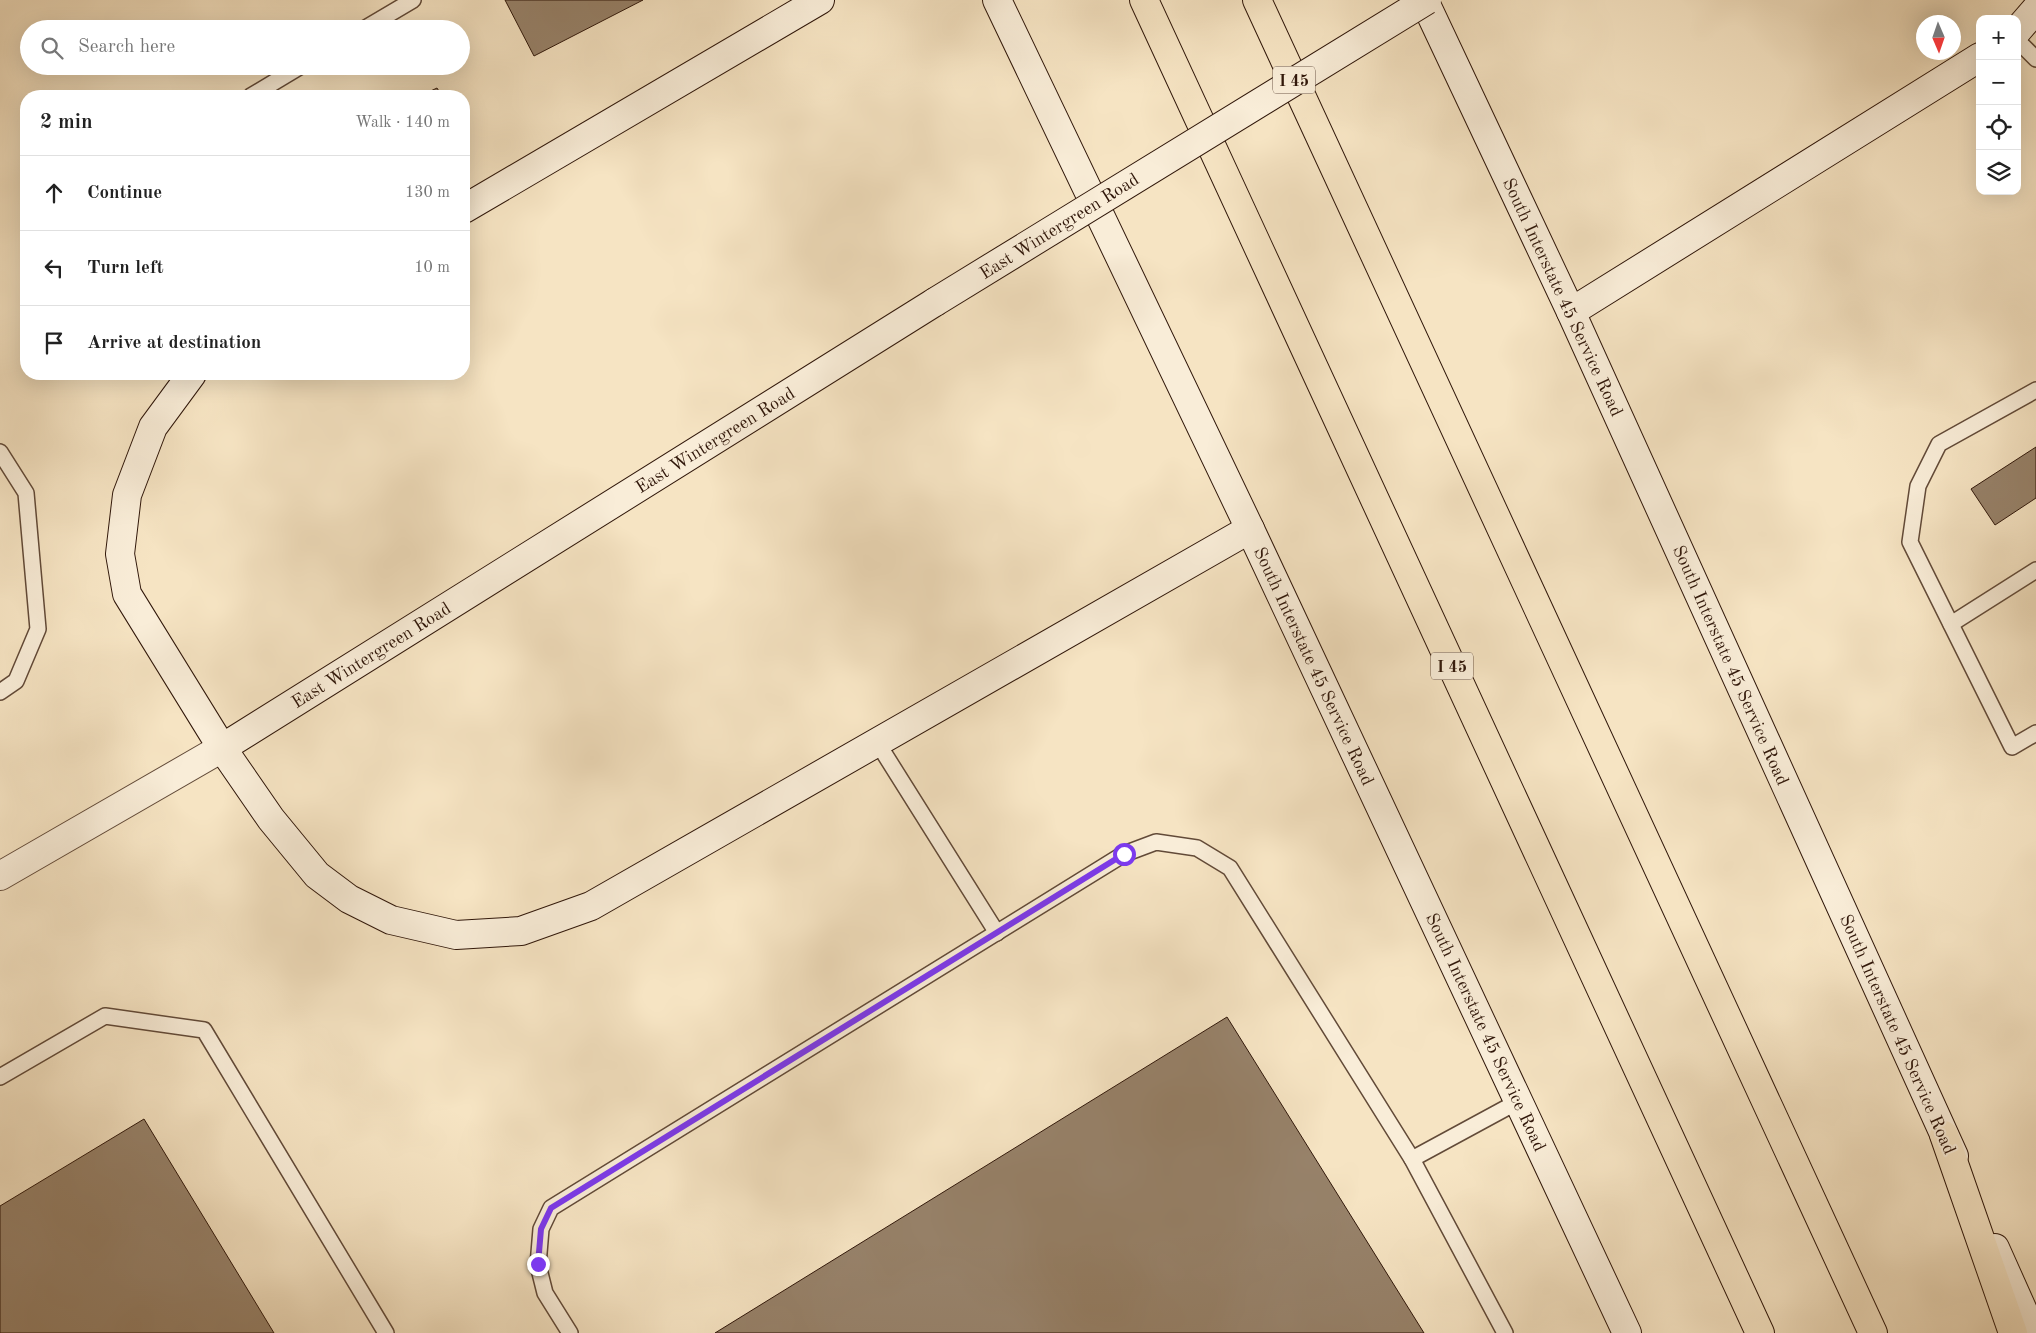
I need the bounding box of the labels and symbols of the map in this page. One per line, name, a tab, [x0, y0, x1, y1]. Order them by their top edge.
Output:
north arrow	[1916, 15, 1961, 60]
road number: I 45	[1273, 66, 1315, 94]
street label: East Wintergreen Road	[977, 170, 1142, 283]
street label: South Interstate 45 Service Road	[1499, 176, 1625, 419]
street label: East Wintergreen Road	[633, 384, 798, 497]
street label: South Interstate 45 Service Road	[1669, 543, 1791, 788]
street label: South Interstate 45 Service Road	[1250, 545, 1376, 788]
street label: East Wintergreen Road	[289, 599, 454, 712]
road number: I 45	[1431, 652, 1473, 679]
route start	[1113, 843, 1136, 866]
street label: South Interstate 45 Service Road	[1422, 911, 1548, 1154]
street label: South Interstate 45 Service Road	[1836, 912, 1958, 1157]
route end	[527, 1253, 550, 1276]

